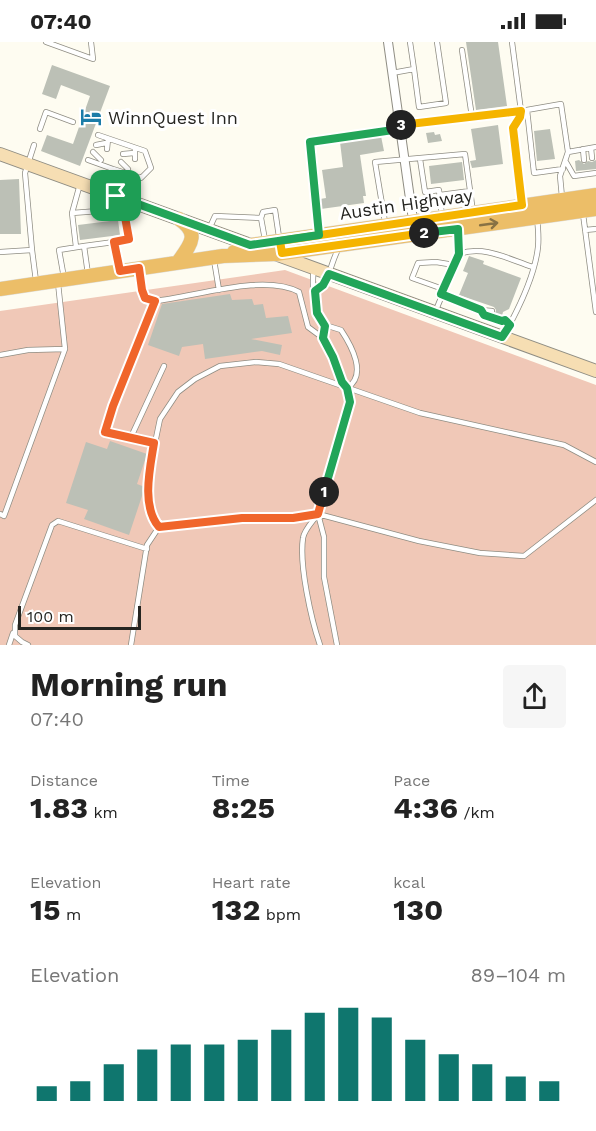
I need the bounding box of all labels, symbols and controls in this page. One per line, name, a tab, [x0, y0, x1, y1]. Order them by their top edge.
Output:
text: 07:40	[30, 9, 92, 34]
hotel icon: WinnQuest Inn	[79, 105, 103, 129]
place label: WinnQuest Inn	[108, 107, 238, 128]
pin: 3	[386, 110, 416, 140]
text: 3	[396, 115, 406, 134]
pin	[90, 170, 141, 221]
icon: arrive	[99, 179, 132, 212]
street label: Austin Highway	[338, 184, 475, 224]
pin: 2	[409, 218, 439, 248]
one-way arrow	[479, 219, 499, 230]
text: 2	[419, 223, 429, 242]
pin: 1	[309, 477, 339, 507]
text: 1	[321, 482, 327, 501]
scale bar	[18, 603, 141, 630]
text: 100 m	[27, 607, 74, 626]
text: Morning run	[30, 665, 227, 704]
button: share	[503, 665, 566, 728]
text: 07:40	[30, 707, 84, 731]
text: Distance	[30, 771, 98, 790]
text: Time	[212, 771, 250, 790]
text: Pace	[393, 771, 430, 790]
text: 1.83	[30, 790, 88, 825]
text: 8:25	[212, 790, 275, 825]
text: 4:36	[393, 790, 458, 825]
text: km	[88, 803, 118, 822]
text: /km	[458, 803, 495, 822]
text: Elevation	[30, 873, 101, 892]
text: Heart rate	[212, 873, 291, 892]
text: kcal	[393, 873, 425, 892]
text: 15	[30, 892, 60, 927]
text: 132	[212, 892, 260, 927]
text: 130	[393, 892, 443, 927]
text: m	[60, 905, 81, 924]
text: bpm	[260, 905, 301, 924]
text: Elevation	[30, 963, 119, 987]
text: 89–104 m	[471, 963, 566, 987]

